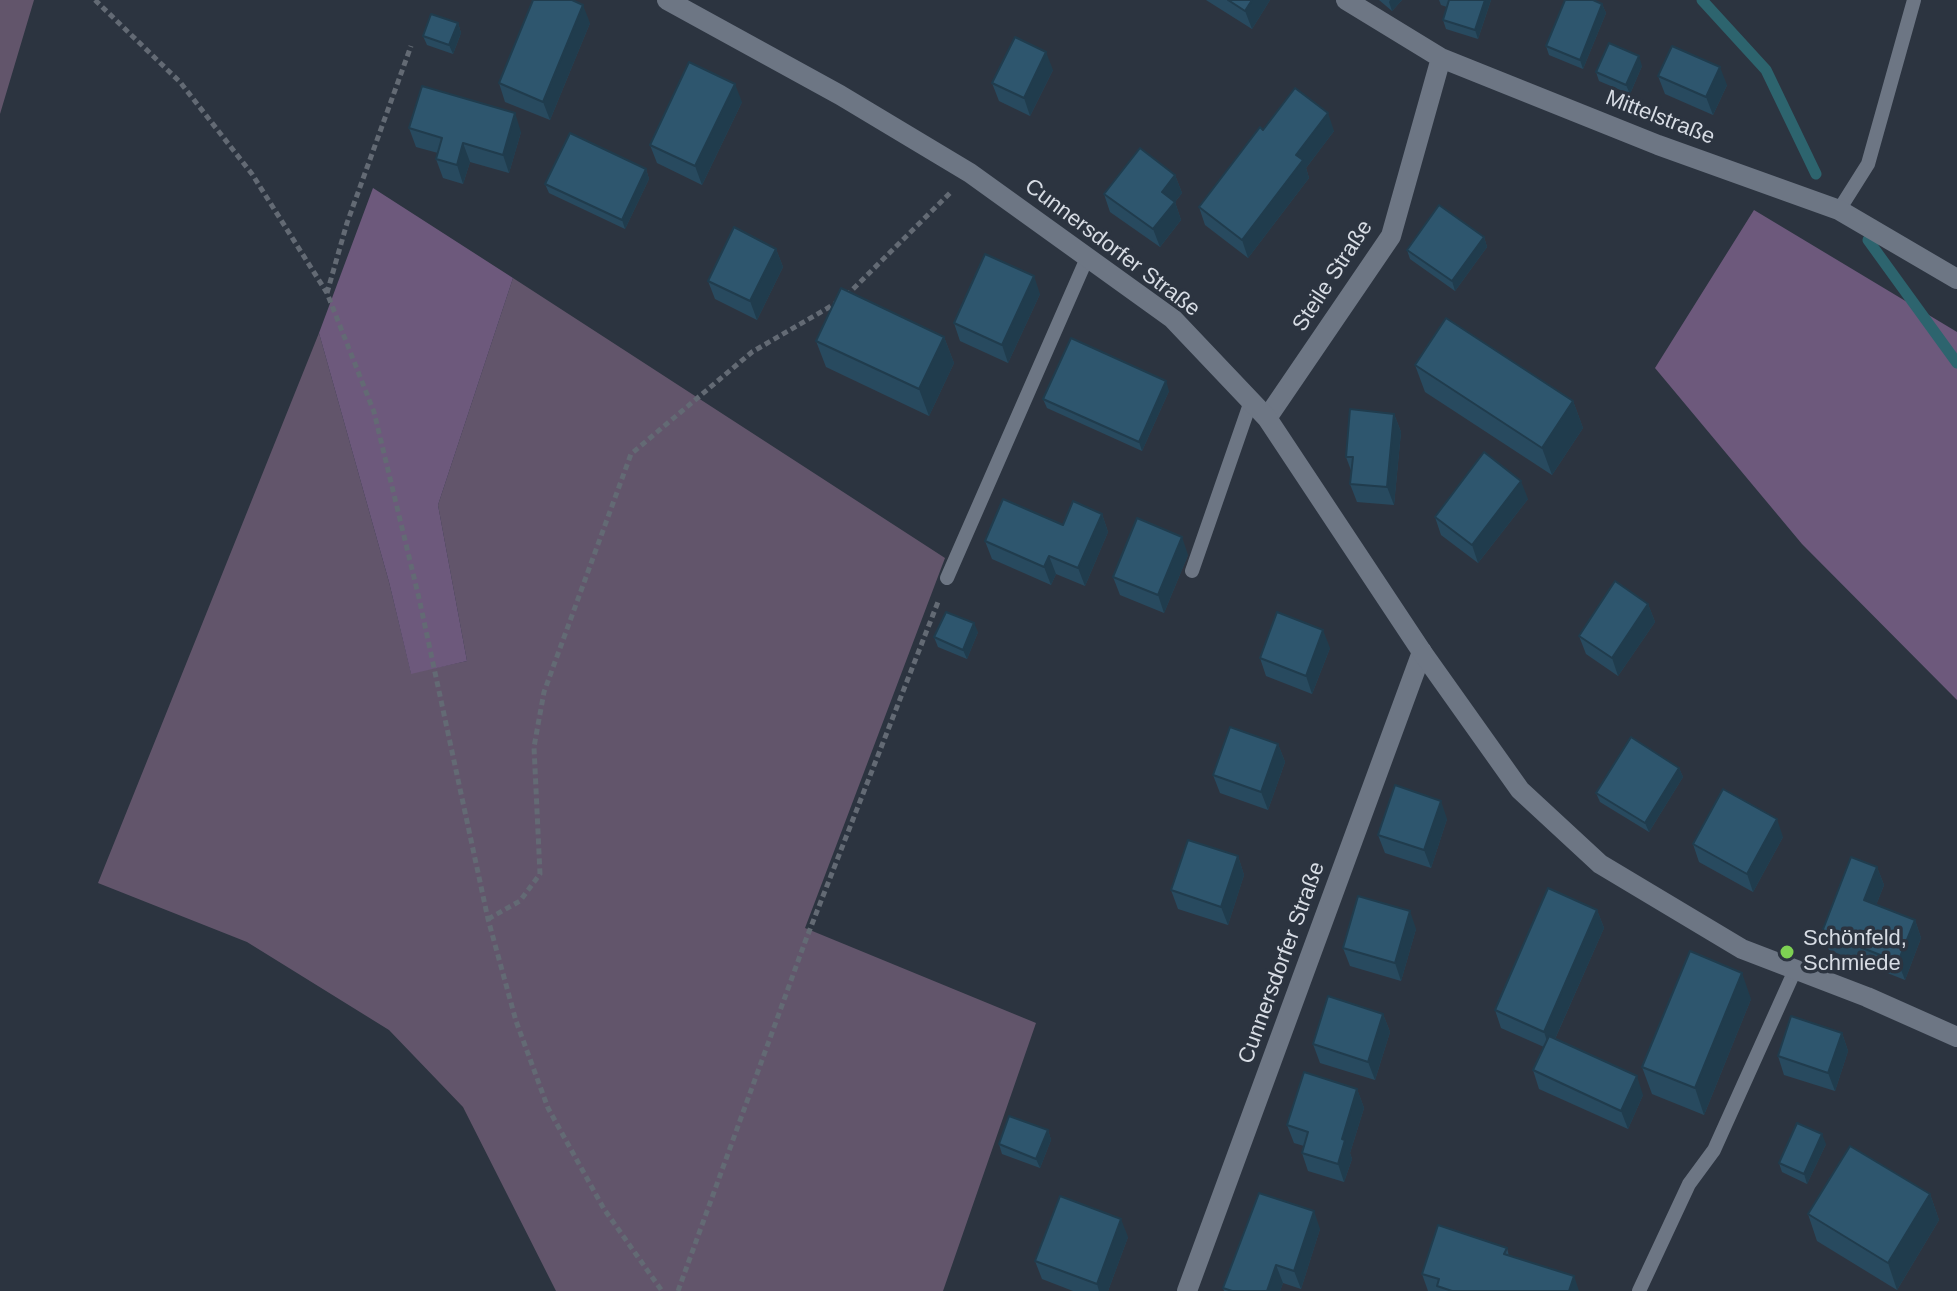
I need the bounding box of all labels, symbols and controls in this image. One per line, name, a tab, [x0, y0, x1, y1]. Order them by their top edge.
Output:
street label: Mittelstraße	[1602, 85, 1718, 151]
street label: Cunnersdorfer Straße	[1019, 173, 1205, 323]
street label: Steile Straße	[1287, 215, 1379, 337]
street label: Cunnersdorfer Straße	[1233, 859, 1331, 1067]
place label: Schönfeld, Schmiede	[1803, 926, 1907, 978]
marker: Schönfeld, Schmiede	[1778, 943, 1796, 961]

